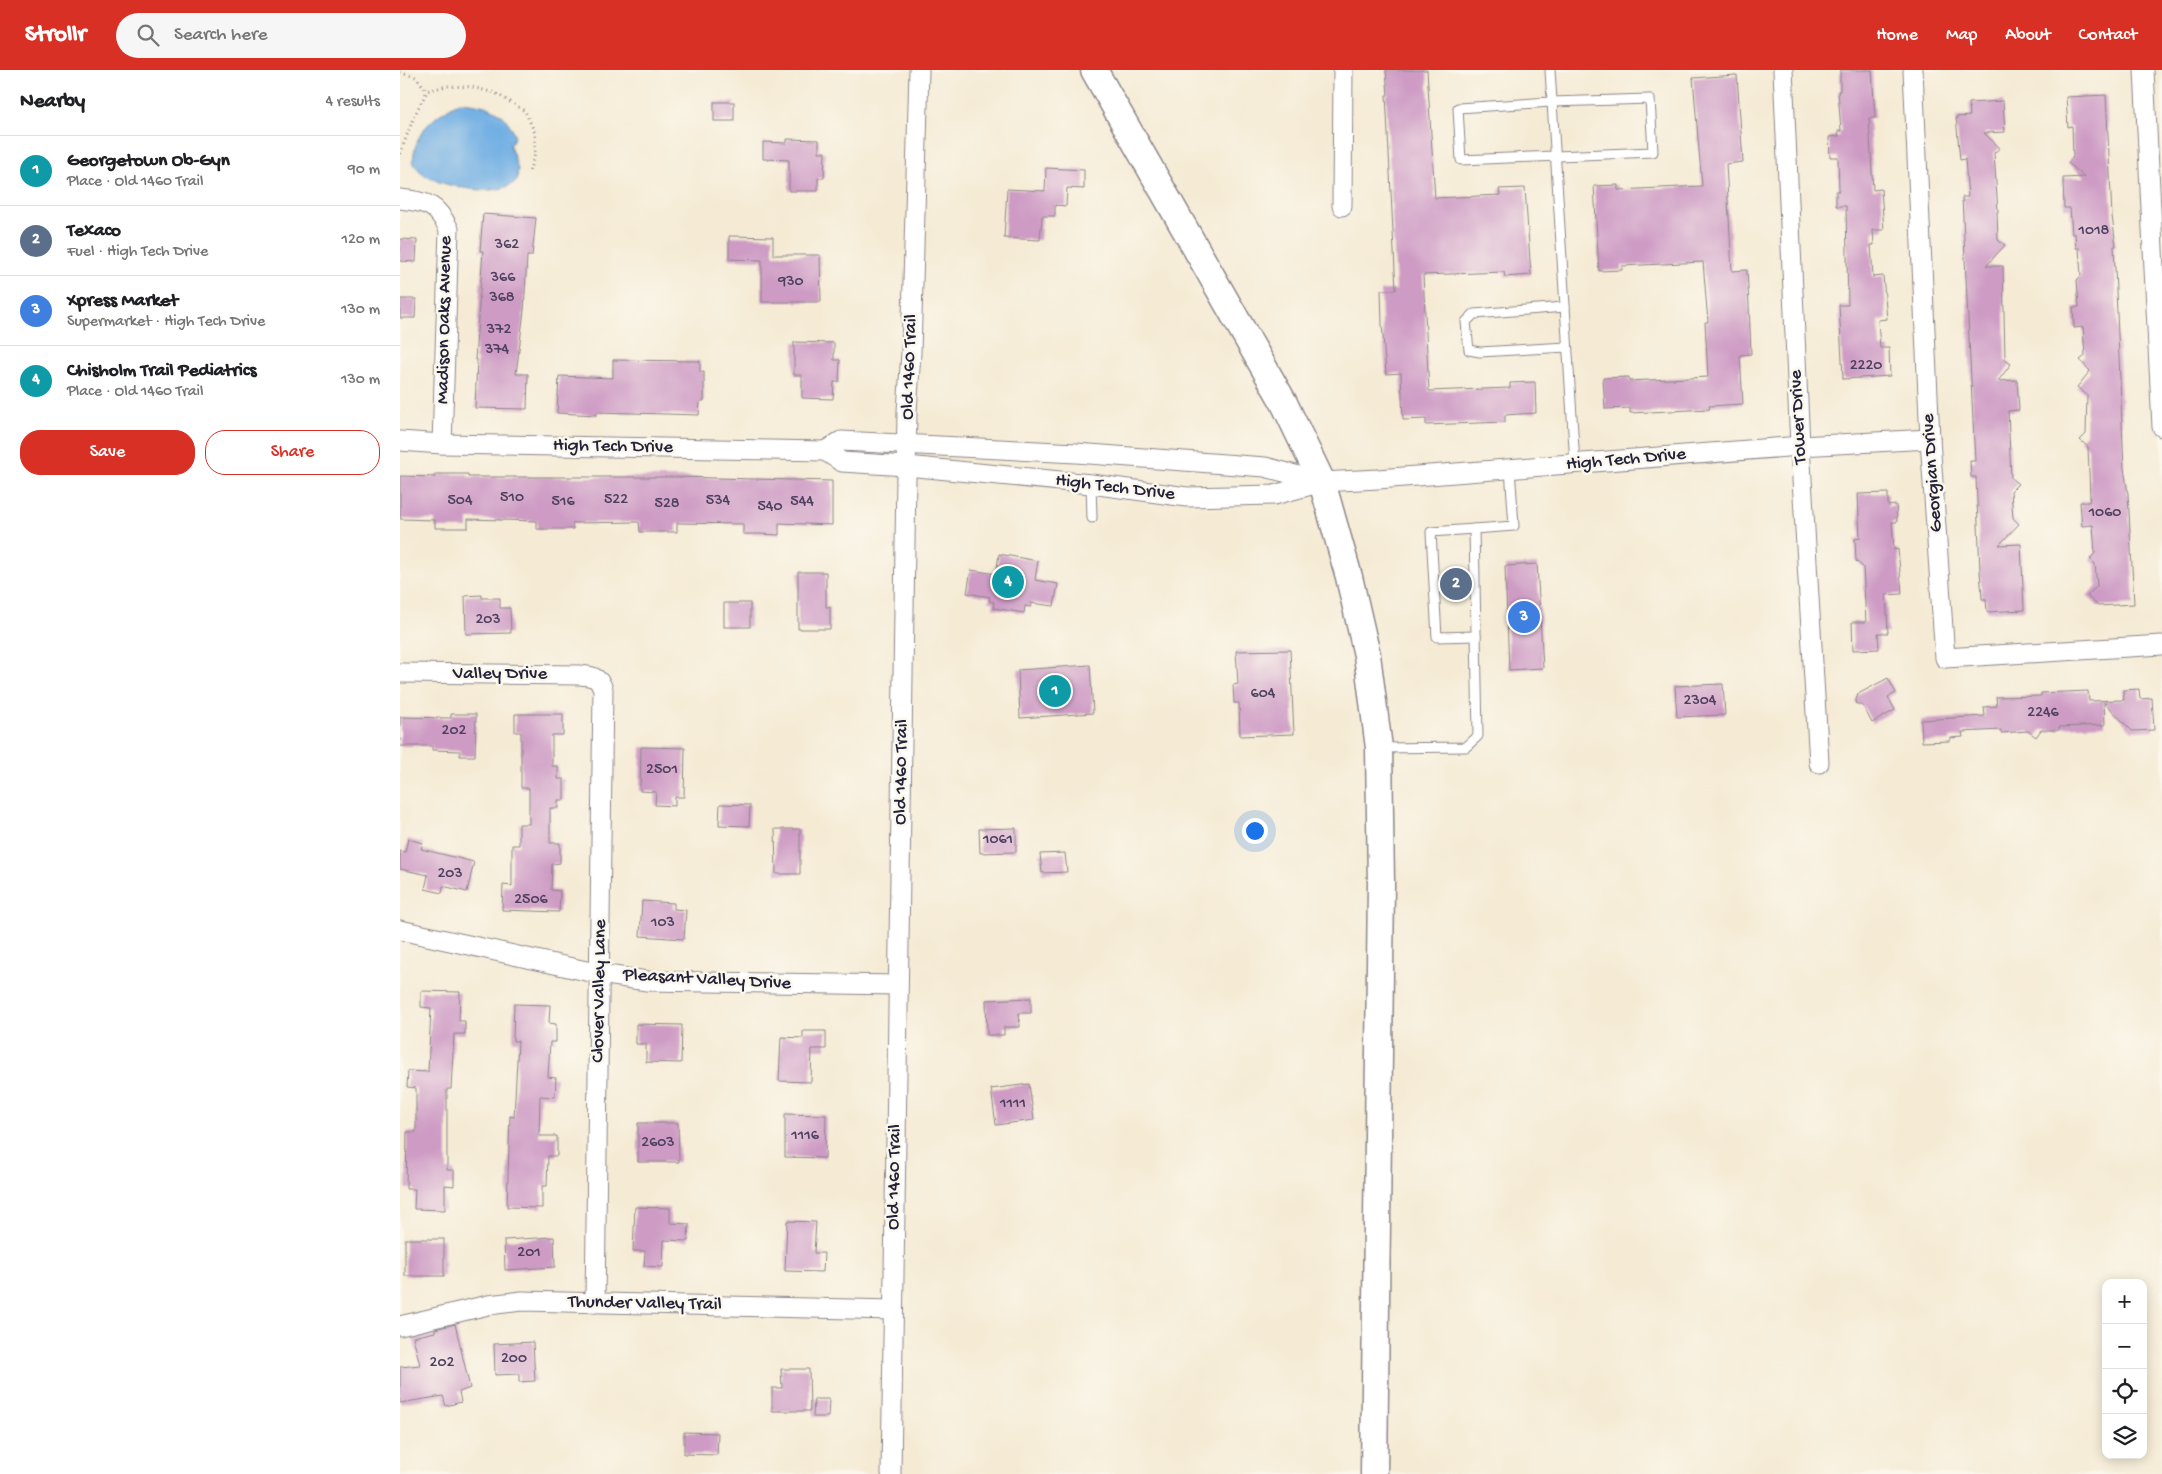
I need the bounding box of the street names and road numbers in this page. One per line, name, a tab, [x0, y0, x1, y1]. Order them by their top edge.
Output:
street label: Madison Oaks Avenue	[432, 235, 458, 404]
street label: Old 1460 Trail	[897, 314, 923, 420]
street label: Tower Drive	[1785, 369, 1813, 466]
street label: Georgian Drive	[1917, 413, 1949, 533]
street label: High Tech Drive	[553, 434, 673, 460]
street label: High Tech Drive	[1565, 443, 1687, 477]
street label: High Tech Drive	[1054, 469, 1176, 507]
street label: Valley Drive	[452, 663, 547, 686]
street label: Old 1460 Trail	[890, 719, 914, 825]
street label: Clover Valley Lane	[587, 919, 613, 1063]
street label: Pleasant Valley Drive	[621, 964, 792, 996]
street label: Old 1460 Trail	[883, 1124, 907, 1230]
street label: Thunder Valley Trail	[567, 1291, 722, 1317]

